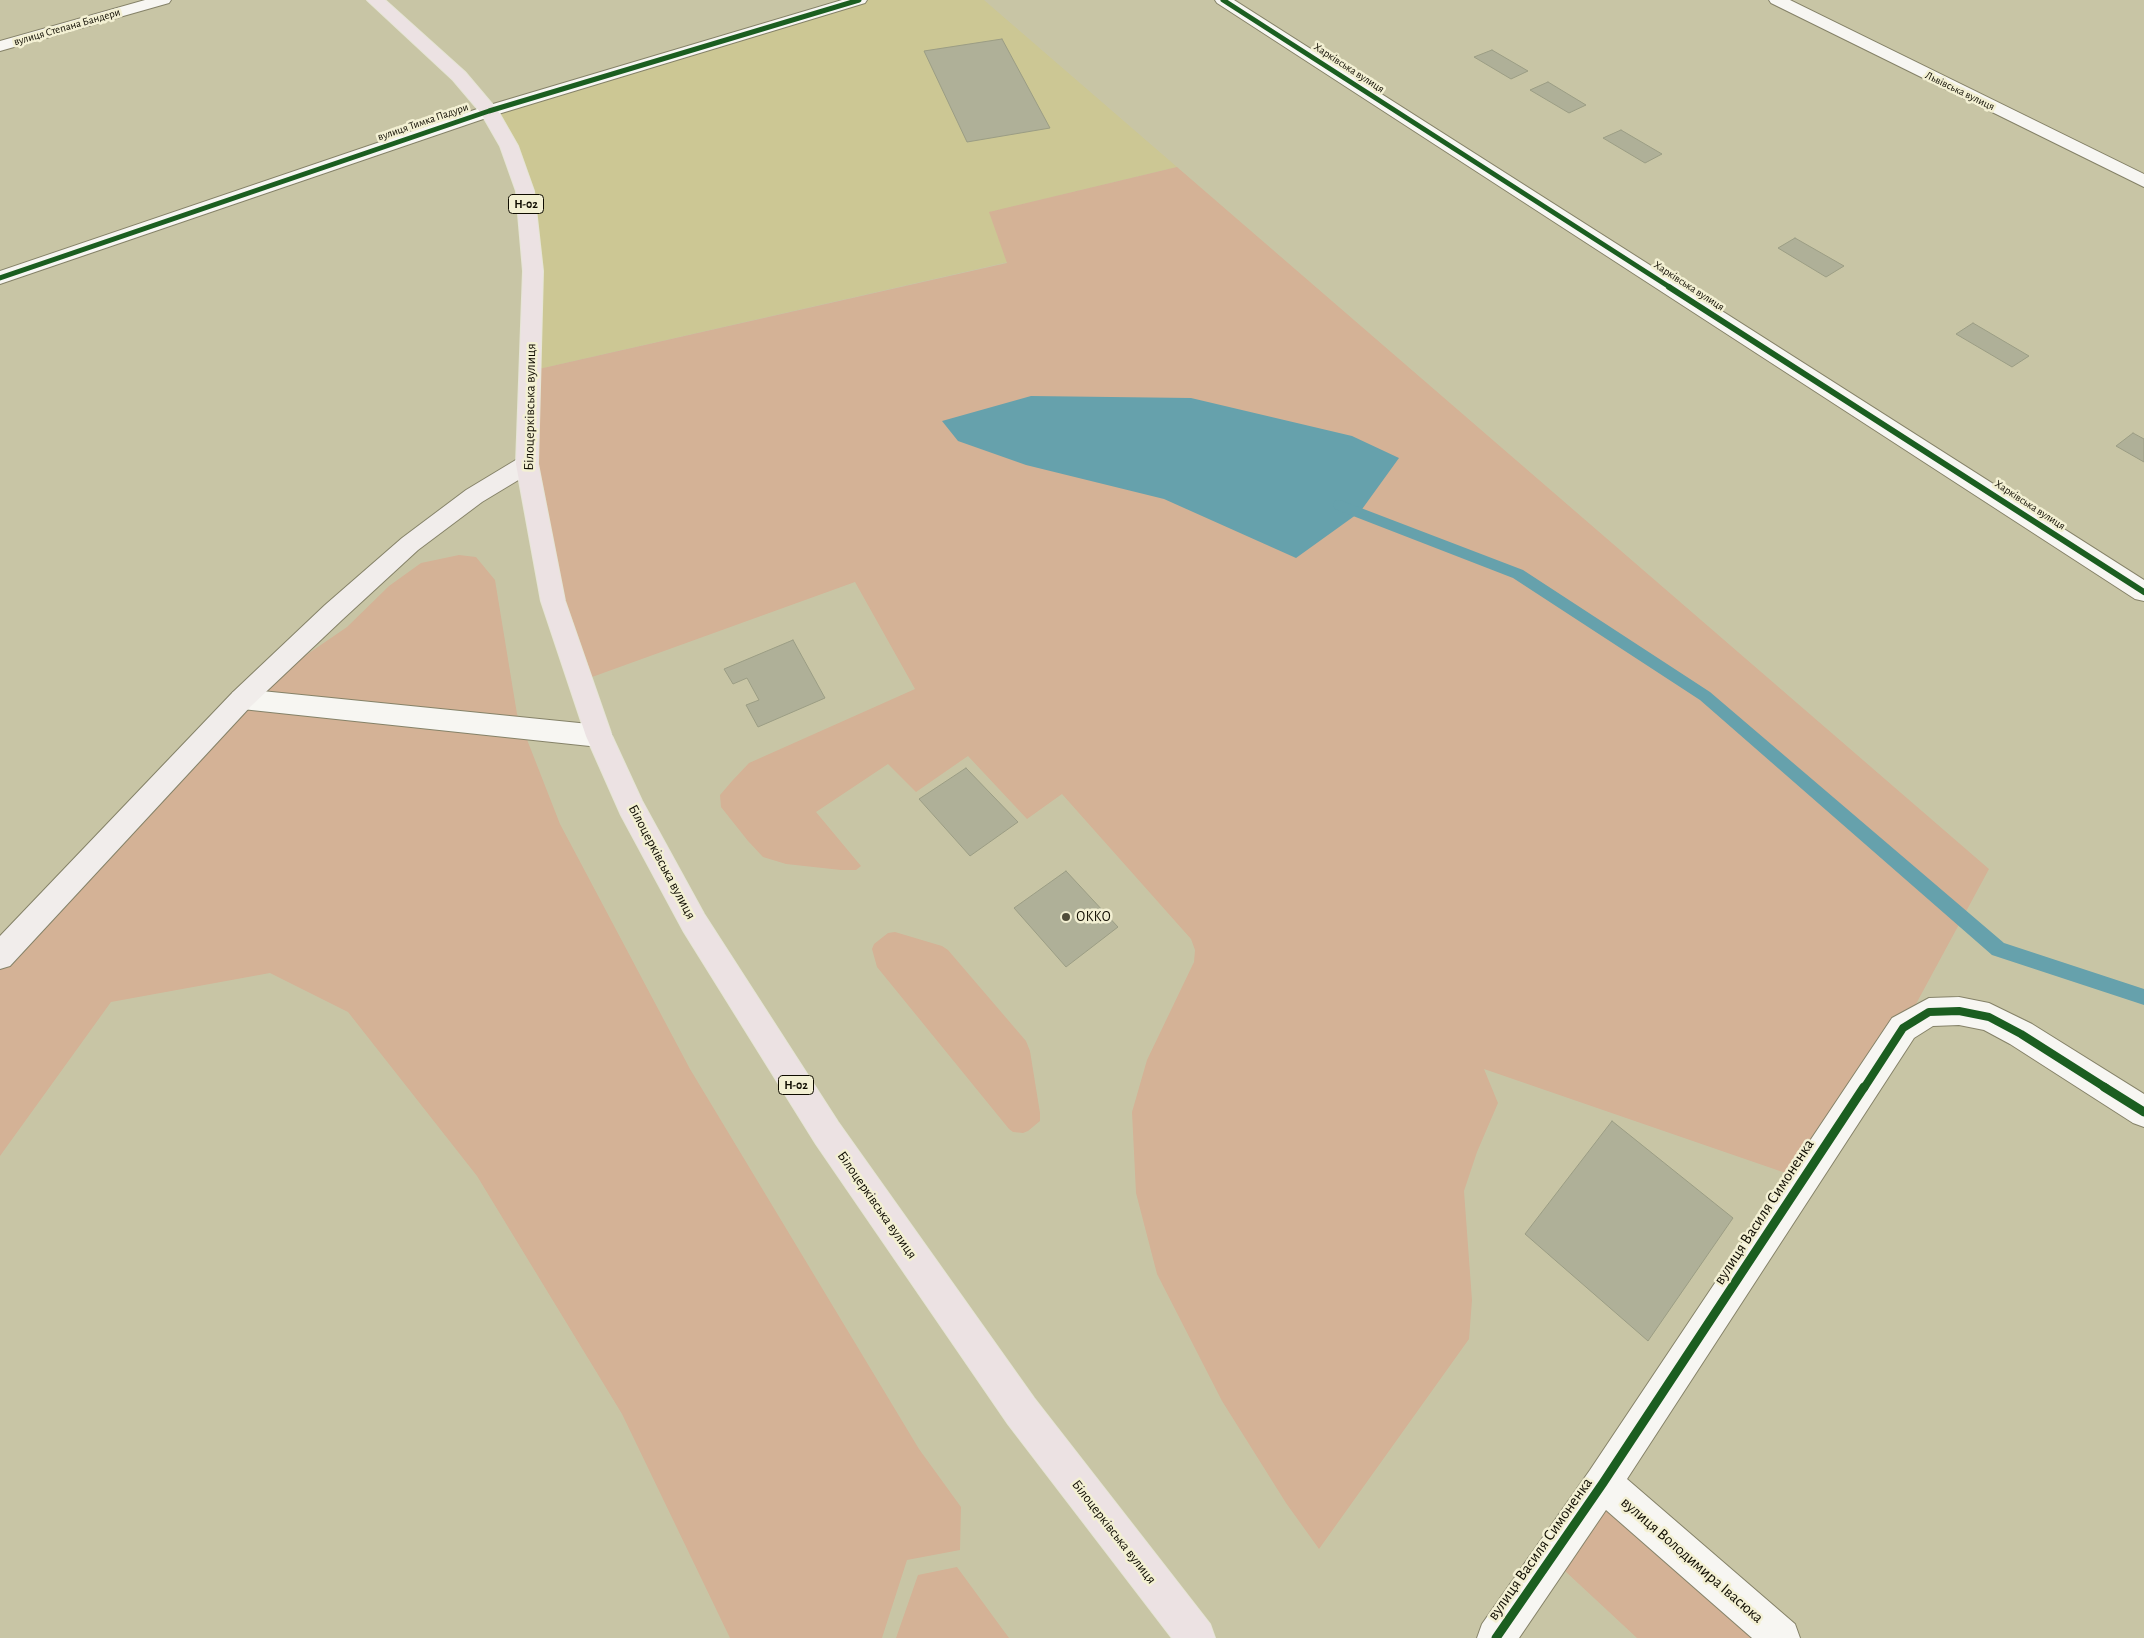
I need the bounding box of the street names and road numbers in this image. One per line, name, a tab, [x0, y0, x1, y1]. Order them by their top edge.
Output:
street label: вулиця Степана Бандери	[12, 5, 122, 49]
street label: Харківська вулиця	[1311, 40, 1387, 96]
street label: Львівська вулиця	[1923, 69, 1997, 113]
street label: вулиця Тимка Падури	[376, 100, 470, 144]
road number: Н-02	[508, 194, 544, 213]
street label: Харківська вулиця	[1651, 258, 1727, 314]
street label: Білоцерківська вулиця	[520, 343, 540, 471]
street label: Харківська вулиця	[1992, 477, 2068, 533]
street label: Білоцерківська вулиця	[625, 802, 699, 922]
road number: Н-02	[778, 1076, 814, 1094]
street label: вулиця Василя Симоненка	[1710, 1136, 1818, 1288]
street label: Білоцерківська вулиця	[834, 1148, 920, 1262]
street label: вулиця Василя Симоненка	[1483, 1474, 1597, 1624]
street label: Білоцерківська вулиця	[1068, 1477, 1160, 1587]
street label: вулиця Володимира Івасюка	[1617, 1493, 1767, 1627]

